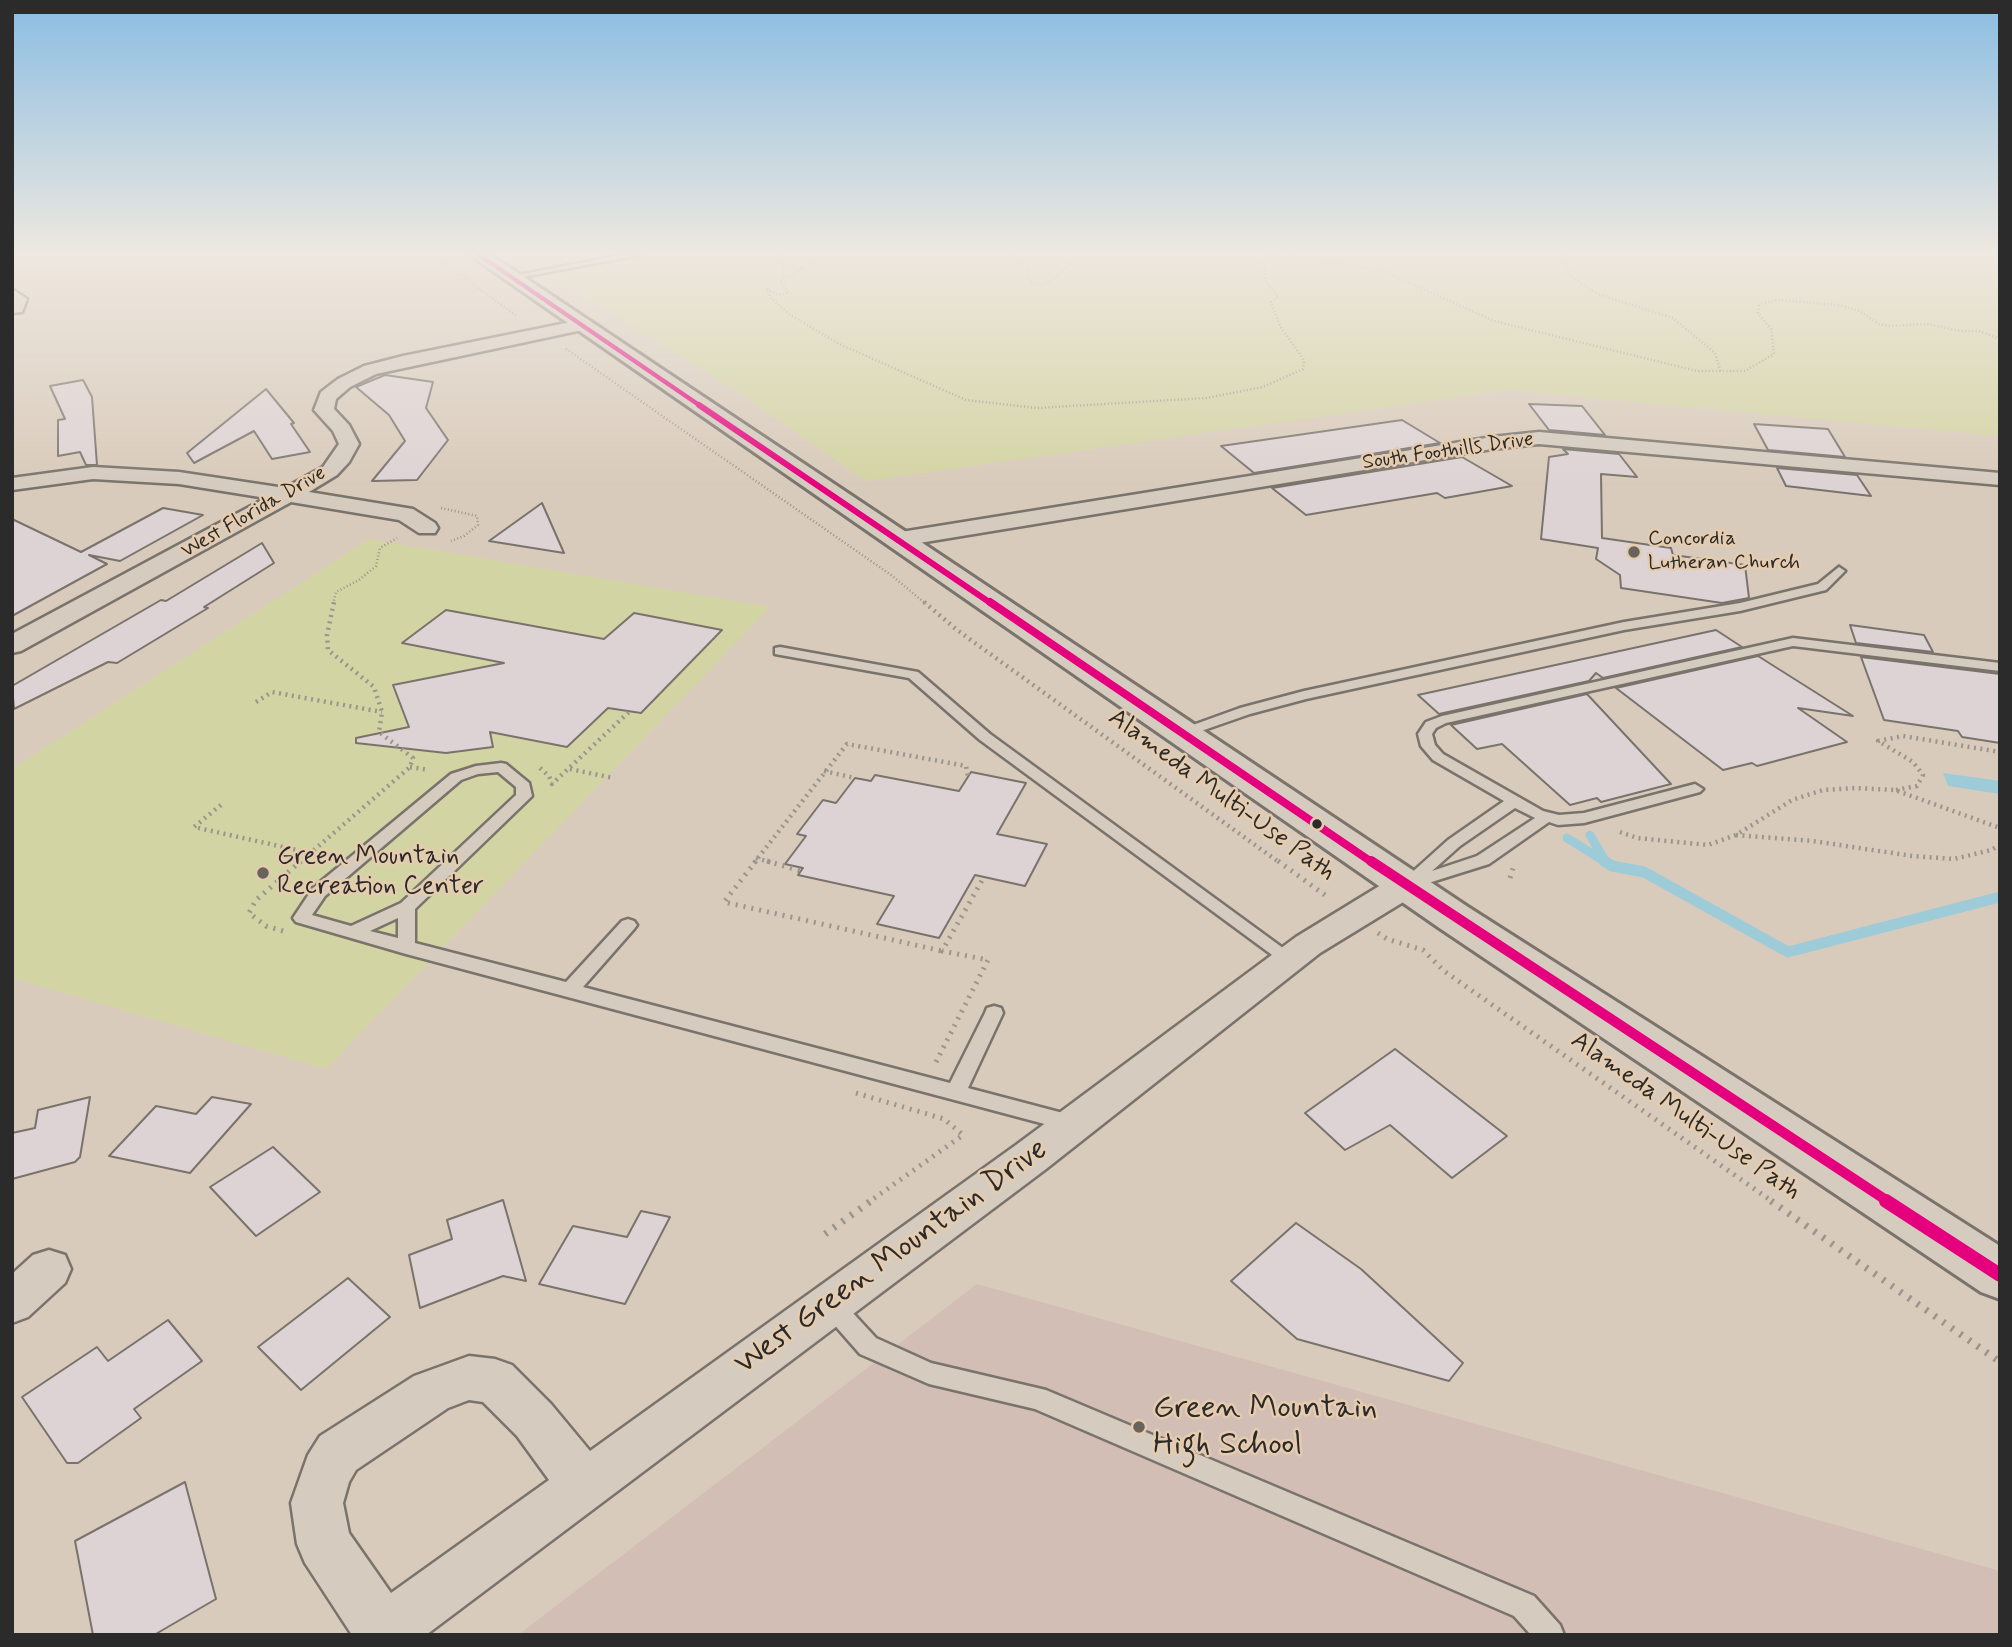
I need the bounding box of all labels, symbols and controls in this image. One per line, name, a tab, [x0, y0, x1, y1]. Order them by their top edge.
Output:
street label: South Foothills Drive	[1361, 428, 1535, 476]
street label: West Florida Drive	[177, 461, 331, 565]
place label: Concordia Lutheran Church	[1648, 527, 1800, 577]
marker: Concordia Lutheran Church	[1626, 544, 1642, 560]
street label: Alameda Multi-Use Path	[1101, 703, 1341, 889]
unlabelled marker	[1310, 817, 1324, 831]
place label: Green Mountain Recreation Center	[277, 842, 484, 903]
marker: Green Mountain Recreation Center	[255, 865, 271, 881]
street label: Alameda Multi-Use Path	[1564, 1026, 1806, 1208]
street label: West Green Mountain Drive	[728, 1131, 1056, 1385]
place label: Green Mountain High School	[1153, 1390, 1377, 1465]
marker: Green Mountain High School	[1131, 1419, 1147, 1435]

